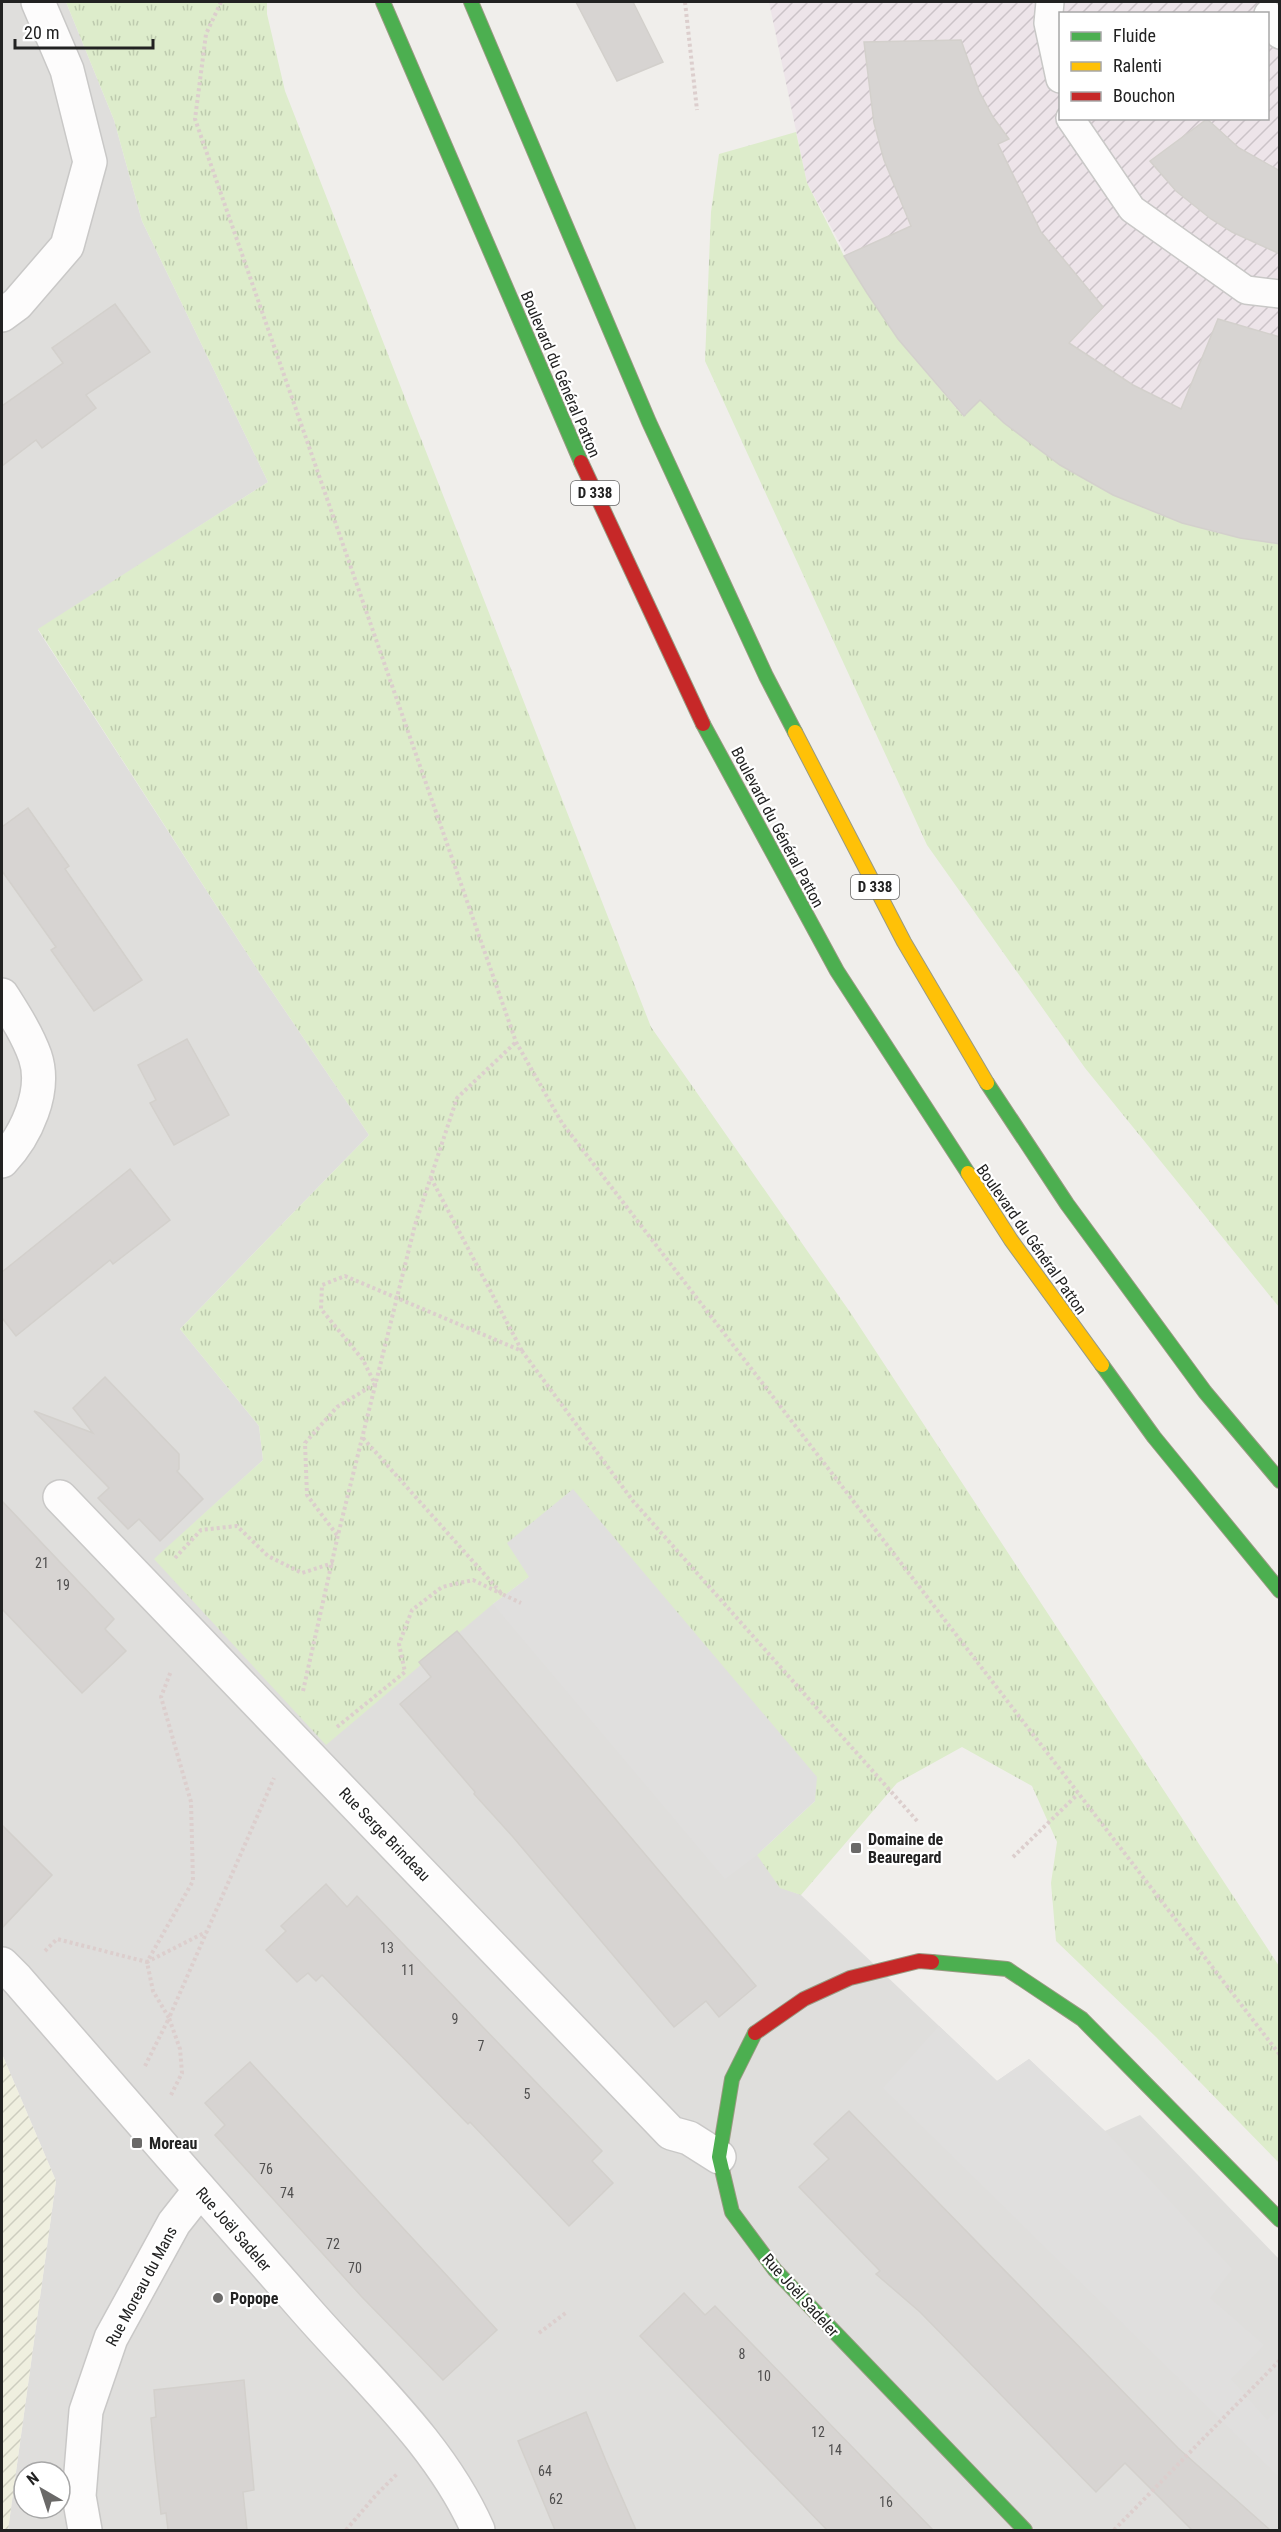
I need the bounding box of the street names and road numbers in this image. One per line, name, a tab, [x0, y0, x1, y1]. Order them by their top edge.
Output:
street label: Boulevard du Général Patton	[517, 288, 604, 460]
road number: D 338	[571, 481, 619, 505]
street label: Boulevard du Général Patton	[727, 744, 828, 911]
road number: D 338	[851, 875, 899, 899]
street label: Boulevard du Général Patton	[972, 1161, 1091, 1318]
street label: Rue Serge Brindeau	[335, 1784, 434, 1885]
street label: Rue Joël Sadeler	[192, 2183, 275, 2275]
street label: Rue Moreau du Mans	[102, 2223, 181, 2349]
street label: Rue Joël Sadeler	[758, 2250, 843, 2341]

